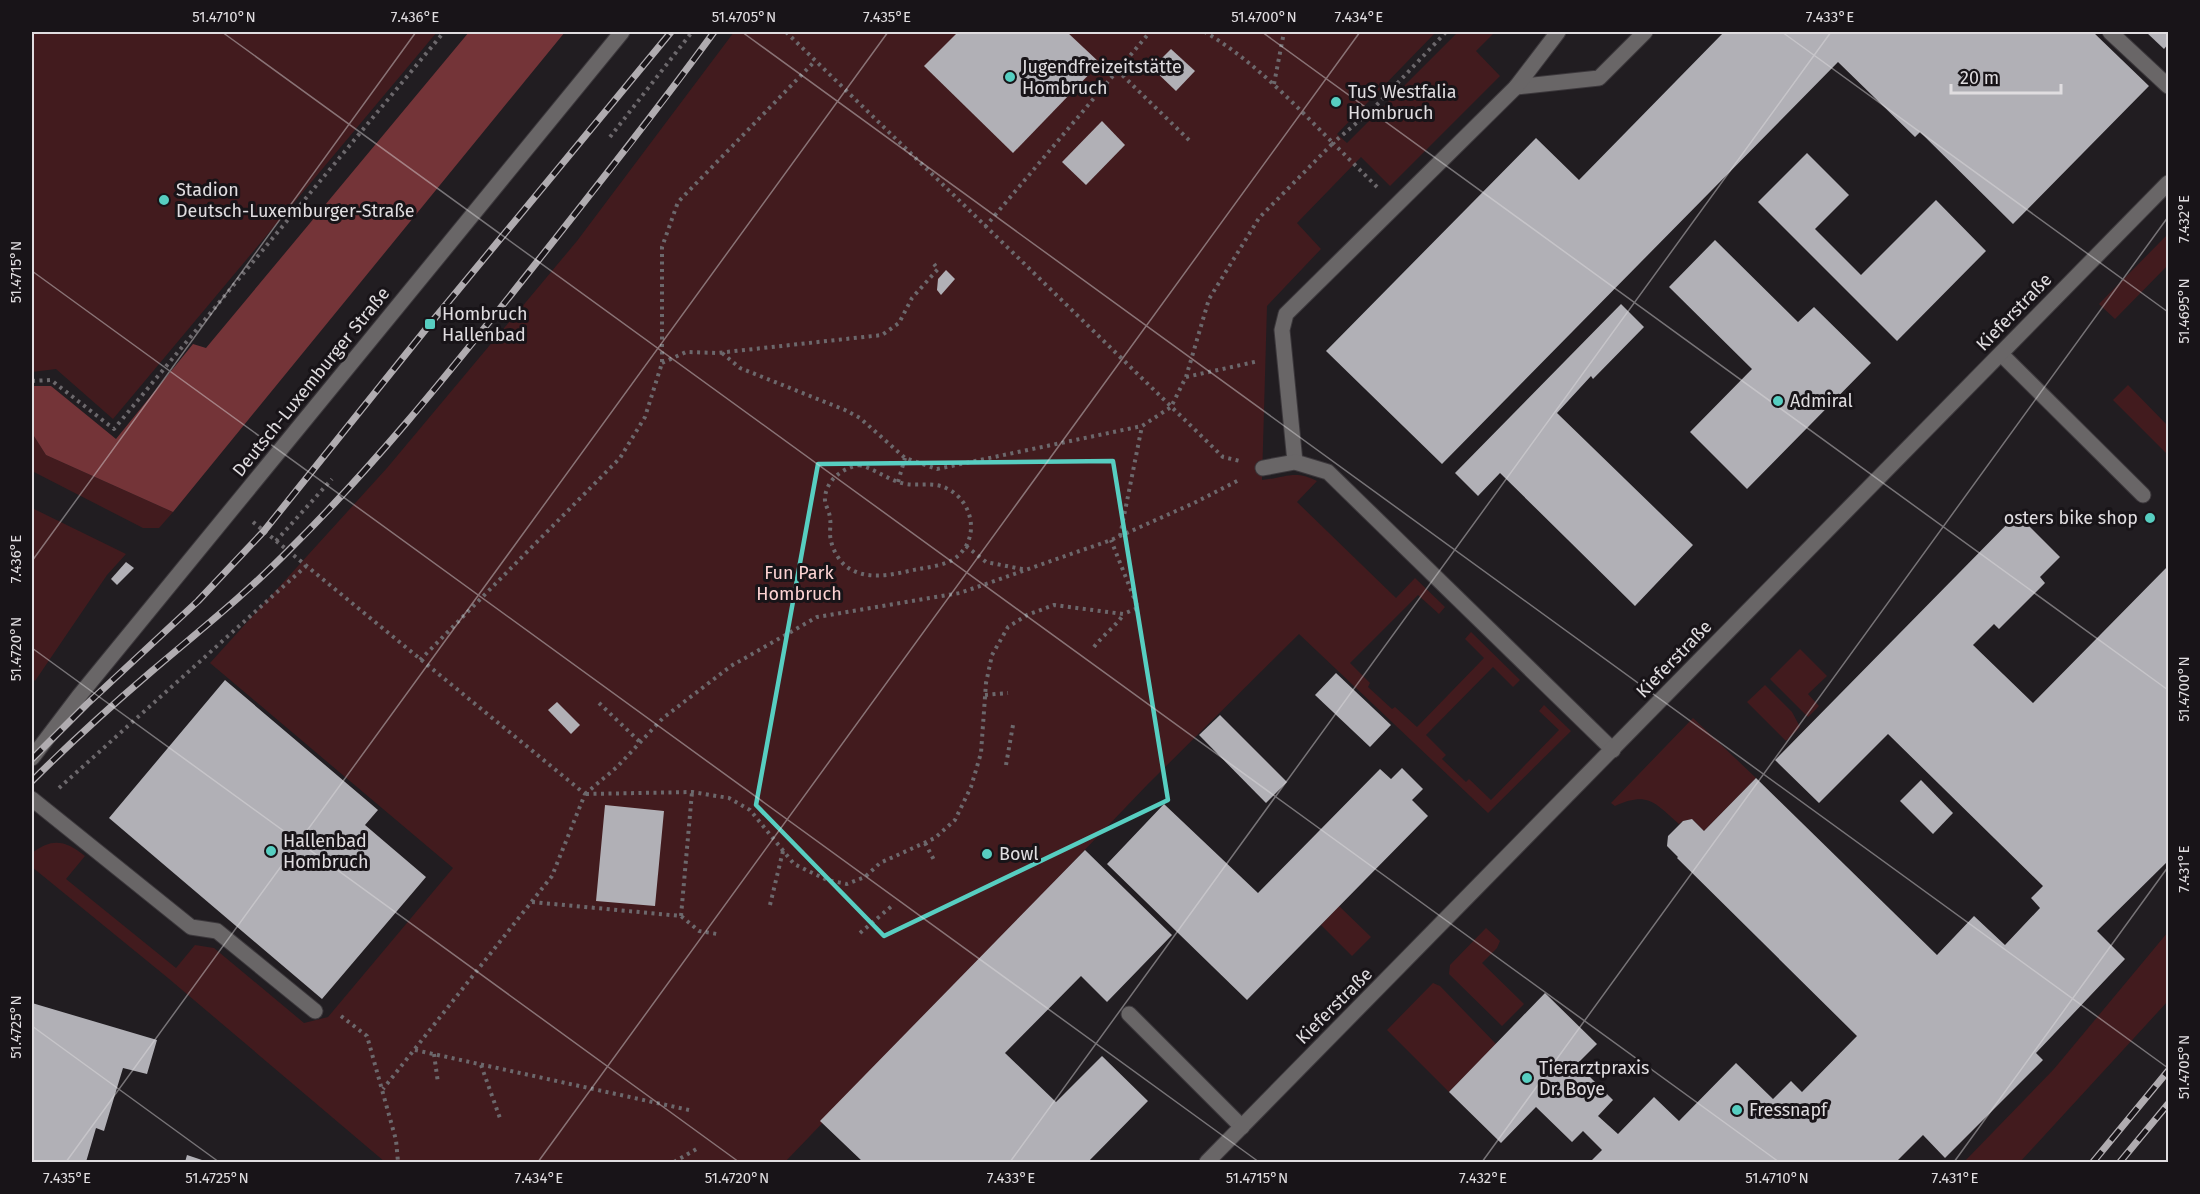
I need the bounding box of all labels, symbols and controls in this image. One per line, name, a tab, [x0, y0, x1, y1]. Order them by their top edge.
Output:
text: 51.4710°N	[192, 8, 256, 26]
text: 7.436°E	[391, 8, 439, 26]
text: 51.4705°N	[712, 8, 776, 26]
text: 7.435°E	[863, 8, 911, 26]
text: 51.4700°N	[1231, 8, 1297, 26]
text: 7.434°E	[1335, 8, 1383, 26]
text: 7.433°E	[1806, 8, 1854, 26]
place label: Jugendfreizeitstätte Hombruch	[1022, 56, 1182, 99]
scale bar	[1951, 57, 2060, 95]
text: 20 m	[1960, 67, 1999, 89]
marker: Jugendfreizeitstätte Hombruch	[1003, 70, 1017, 84]
place label: TuS Westfalia Hombruch	[1348, 81, 1456, 124]
marker: TuS Westfalia Hombruch	[1329, 95, 1343, 109]
place label: Stadion Deutsch-Luxemburger-Straße	[176, 179, 415, 222]
marker: Stadion Deutsch-Luxemburger-Straße	[157, 193, 171, 207]
text: 7.432°E	[2175, 195, 2193, 243]
text: 51.4715°N	[7, 241, 25, 303]
street label: Kieferstraße	[1972, 269, 2056, 355]
text: 51.4695°N	[2175, 278, 2193, 344]
street label: Deutsch-Luxemburger Straße	[228, 283, 394, 481]
place label: Hombruch Hallenbad	[442, 303, 527, 346]
marker: Hombruch Hallenbad	[423, 317, 437, 331]
place label: Admiral	[1790, 390, 1853, 412]
marker: Admiral	[1771, 394, 1785, 408]
place label: osters bike shop	[2004, 507, 2138, 529]
marker: osters bike shop	[2143, 511, 2157, 525]
text: 7.436°E	[7, 535, 25, 583]
park label: Fun Park Hombruch	[756, 562, 842, 605]
street label: Kieferstraße	[1632, 616, 1716, 702]
text: 51.4720°N	[7, 617, 25, 681]
text: 51.4700°N	[2175, 656, 2193, 722]
place label: Hallenbad Hombruch	[283, 830, 368, 873]
place label: Bowl	[999, 843, 1039, 865]
marker: Hallenbad Hombruch	[264, 844, 278, 858]
text: 7.431°E	[2175, 846, 2193, 892]
marker: Bowl	[980, 847, 994, 861]
street label: Kieferstraße	[1291, 963, 1377, 1049]
text: 51.4725°N	[7, 995, 25, 1059]
text: 51.4705°N	[2175, 1035, 2193, 1099]
place label: Tierarztpraxis Dr. Boye	[1539, 1057, 1649, 1100]
marker: Tierarztpraxis Dr. Boye	[1520, 1071, 1534, 1085]
place label: Fressnapf	[1749, 1099, 1829, 1121]
marker: Fressnapf	[1730, 1103, 1744, 1117]
text: 7.435°E	[43, 1169, 91, 1187]
text: 51.4725°N	[185, 1169, 249, 1187]
text: 7.434°E	[515, 1169, 563, 1187]
text: 51.4720°N	[705, 1169, 769, 1187]
text: 7.433°E	[987, 1169, 1035, 1187]
text: 51.4715°N	[1226, 1169, 1288, 1187]
text: 7.432°E	[1459, 1169, 1507, 1187]
text: 51.4710°N	[1745, 1169, 1809, 1187]
text: 7.431°E	[1932, 1169, 1978, 1187]

